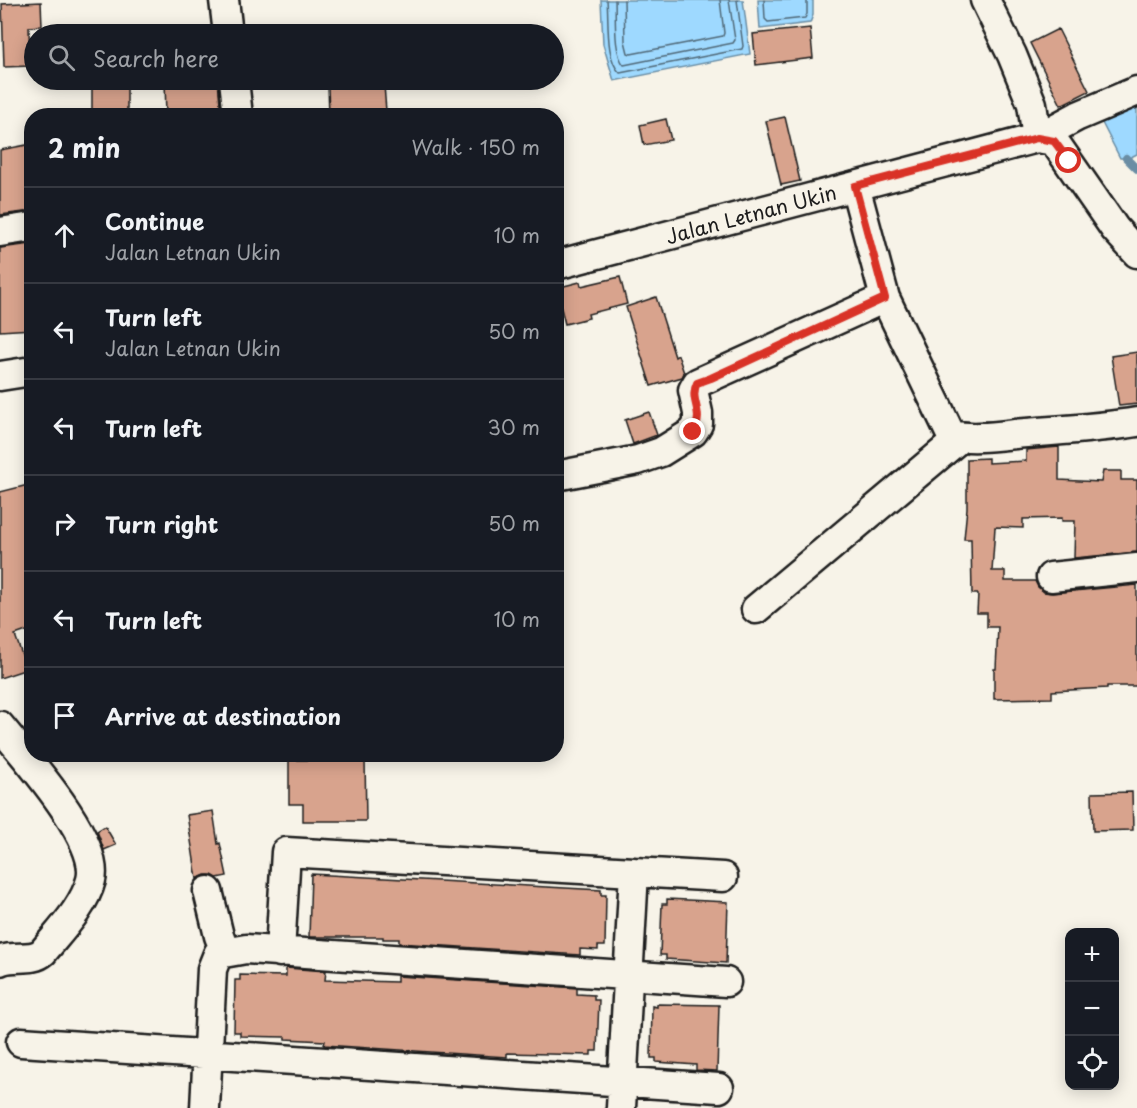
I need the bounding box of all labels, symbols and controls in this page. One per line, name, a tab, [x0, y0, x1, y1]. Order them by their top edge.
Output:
search box	[24, 24, 564, 90]
icon: search	[45, 41, 78, 74]
text: Search here	[93, 41, 219, 74]
text: 2 min	[48, 128, 121, 167]
text: Walk · 150 m	[411, 132, 540, 162]
route start	[1055, 147, 1081, 173]
street label: Jalan Letnan Ukin	[662, 177, 840, 251]
text: Continue	[105, 204, 204, 237]
icon: ahead	[48, 219, 81, 252]
text: 10 m	[493, 220, 540, 250]
text: Jalan Letnan Ukin	[105, 237, 281, 267]
text: Turn left	[105, 300, 202, 333]
icon: left	[48, 315, 81, 348]
text: 50 m	[488, 316, 540, 346]
text: Jalan Letnan Ukin	[105, 333, 281, 363]
icon: left	[48, 411, 81, 444]
text: Turn left	[105, 411, 202, 444]
text: 30 m	[487, 412, 540, 442]
route end	[679, 418, 705, 444]
icon: right	[48, 507, 81, 540]
text: Turn right	[105, 507, 218, 540]
text: 50 m	[488, 508, 540, 538]
icon: left	[48, 603, 81, 636]
text: Turn left	[105, 603, 202, 636]
text: 10 m	[493, 604, 540, 634]
icon: arrive	[48, 699, 81, 732]
text: Arrive at destination	[105, 699, 341, 732]
map controls	[1065, 928, 1119, 1090]
button: +	[1065, 928, 1119, 982]
button: −	[1065, 982, 1119, 1036]
button: locate	[1065, 1036, 1119, 1090]

